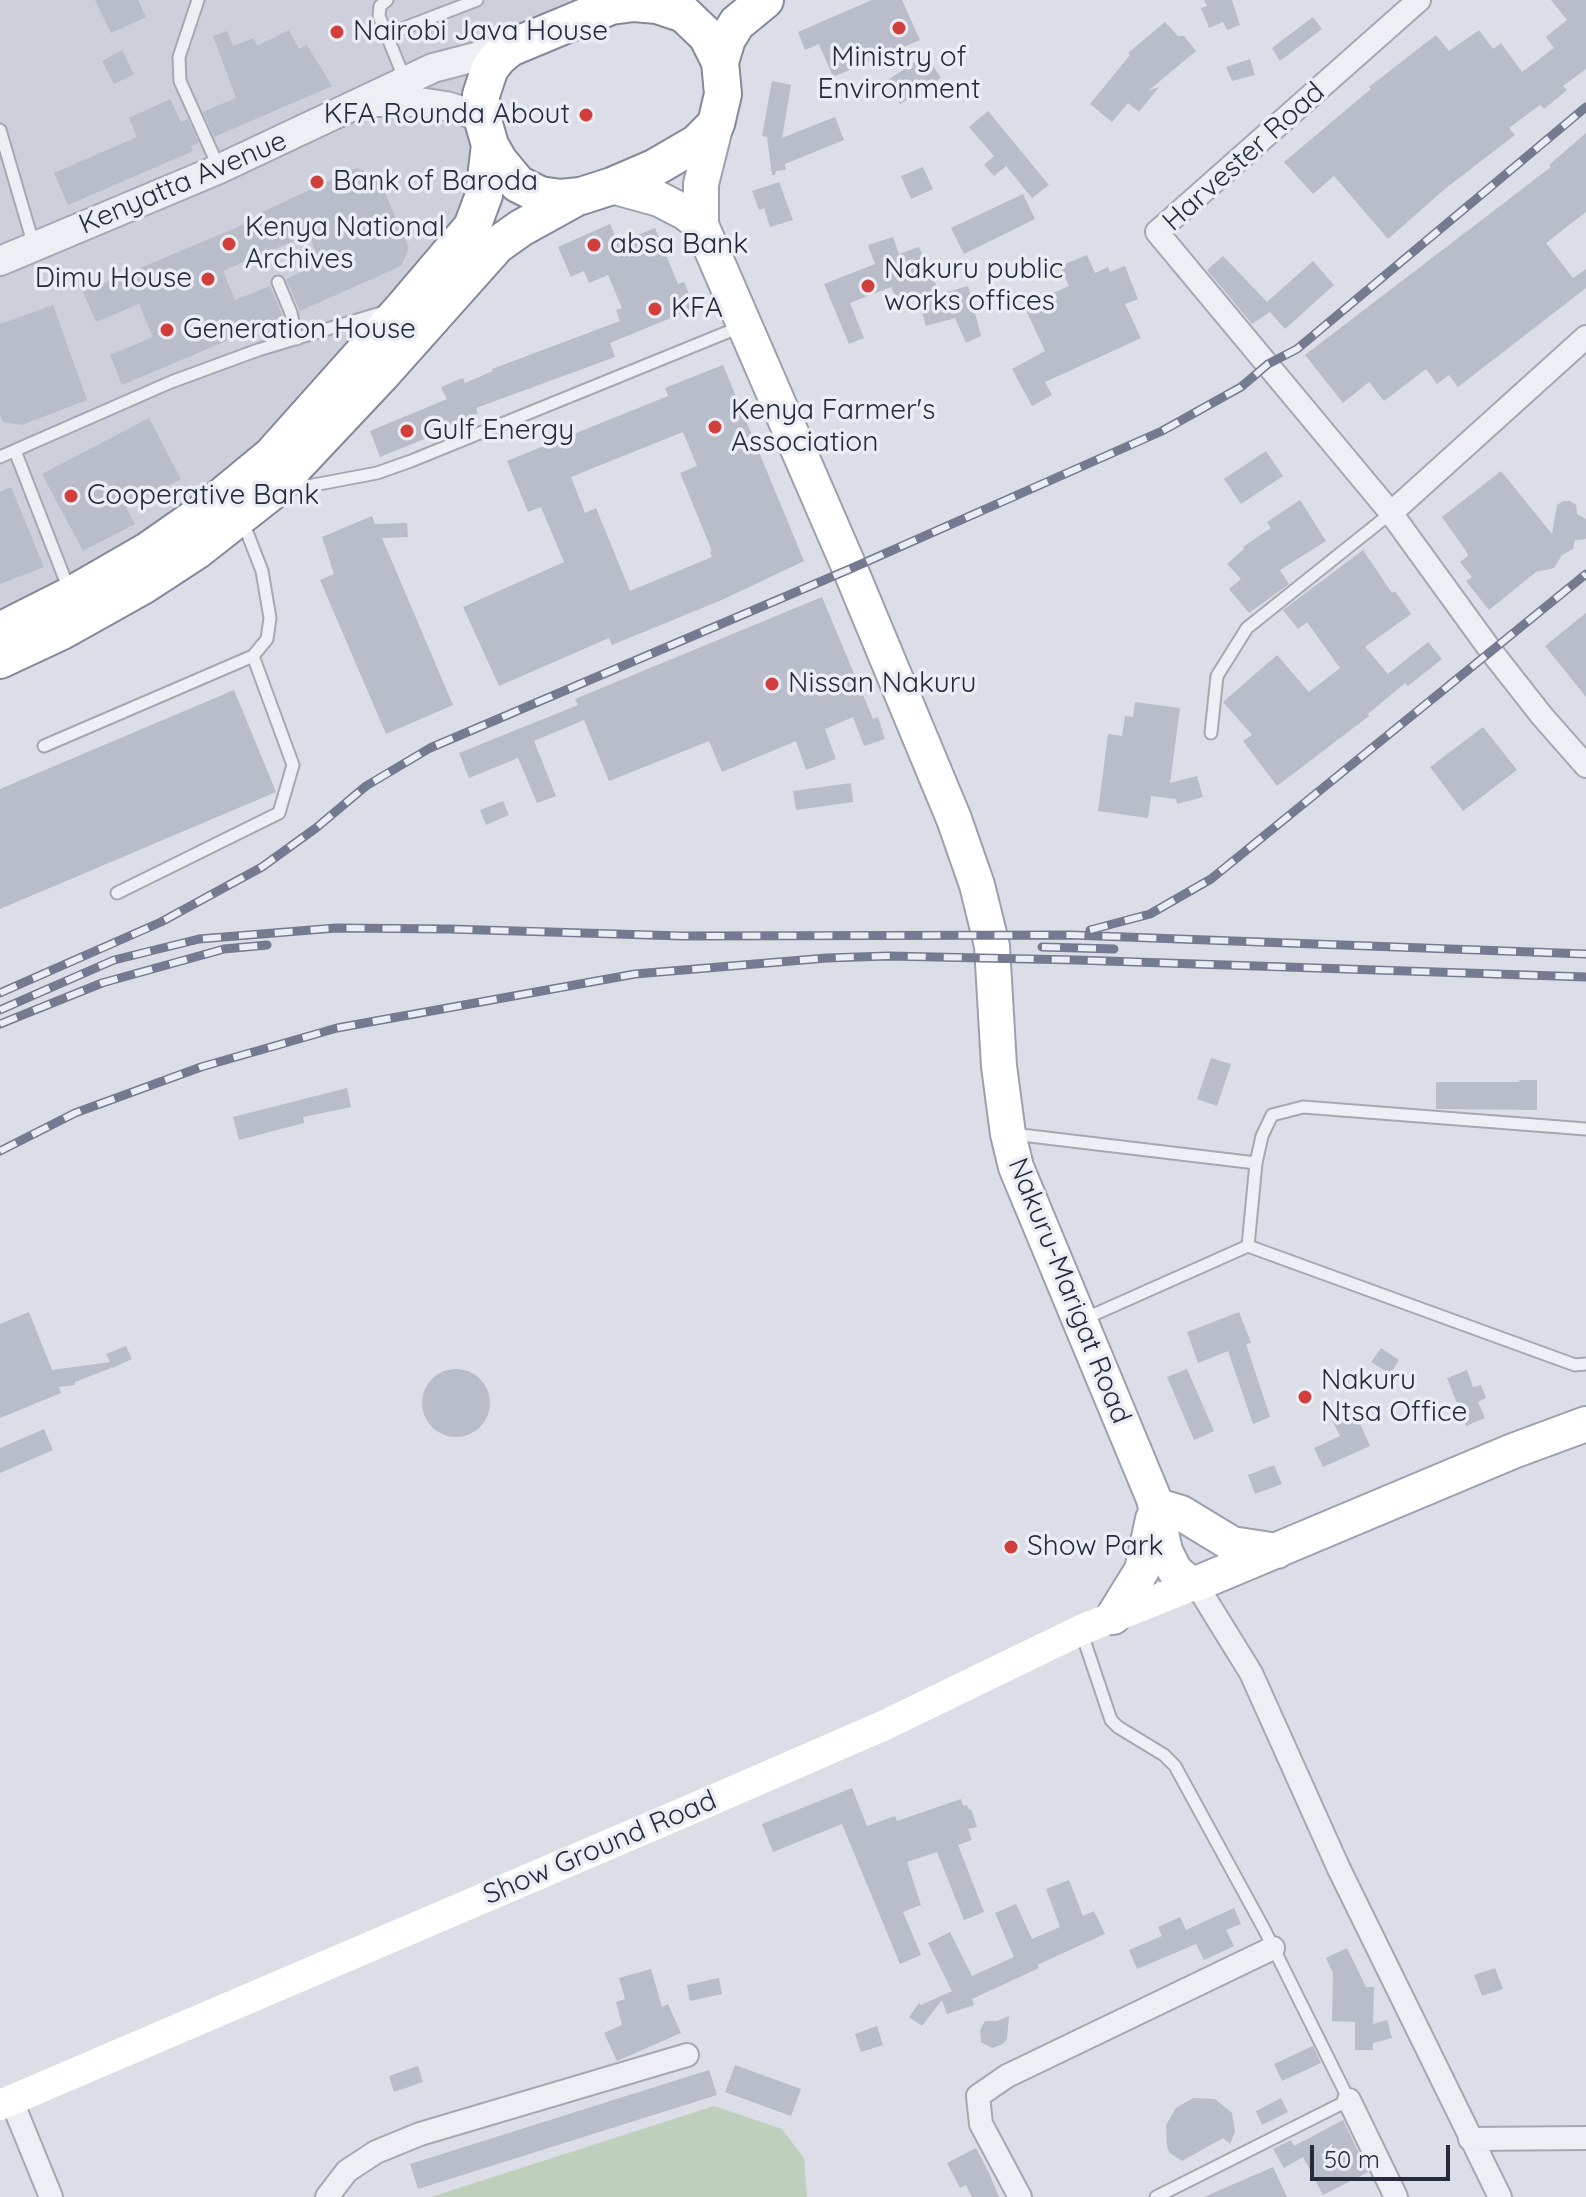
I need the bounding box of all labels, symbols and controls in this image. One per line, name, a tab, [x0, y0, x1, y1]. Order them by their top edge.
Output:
place label: Nairobi Java House	[353, 15, 608, 49]
marker: Ministry of Environment	[890, 19, 908, 37]
marker: Nairobi Java House	[328, 23, 346, 41]
place label: Ministry of Environment	[817, 41, 981, 107]
street label: Harvester Road	[1156, 76, 1332, 238]
place label: KFA Rounda About	[324, 98, 570, 132]
marker: KFA Rounda About	[577, 106, 595, 124]
street label: Kenyatta Avenue	[74, 124, 292, 242]
place label: Bank of Baroda	[333, 165, 538, 199]
marker: Bank of Baroda	[308, 173, 326, 191]
place label: Kenya National Archives	[245, 211, 445, 277]
place label: absa Bank	[610, 228, 748, 262]
marker: Kenya National Archives	[220, 235, 238, 253]
marker: absa Bank	[585, 236, 603, 254]
place label: Nakuru public works offices	[884, 253, 1063, 319]
place label: Dimu House	[35, 262, 192, 296]
marker: Dimu House	[199, 270, 217, 288]
marker: Nakuru public works offices	[859, 277, 877, 295]
place label: KFA	[671, 292, 723, 326]
marker: KFA	[646, 300, 664, 318]
place label: Generation House	[183, 313, 416, 347]
marker: Generation House	[158, 321, 176, 339]
place label: Kenya Farmer's Association	[731, 394, 935, 460]
place label: Gulf Energy	[423, 414, 574, 448]
marker: Kenya Farmer's Association	[706, 418, 724, 436]
marker: Gulf Energy	[398, 422, 416, 440]
place label: Cooperative Bank	[87, 479, 319, 513]
marker: Cooperative Bank	[62, 487, 80, 505]
place label: Nissan Nakuru	[788, 667, 976, 701]
marker: Nissan Nakuru	[763, 675, 781, 693]
street label: Nakuru-Marigat Road	[1000, 1153, 1138, 1429]
place label: Nakuru Ntsa Office	[1321, 1364, 1467, 1430]
marker: Nakuru Ntsa Office	[1296, 1388, 1314, 1406]
place label: Show Park	[1027, 1530, 1164, 1564]
marker: Show Park	[1002, 1538, 1020, 1556]
street label: Show Ground Road	[478, 1784, 722, 1912]
scale bar	[1314, 2129, 1454, 2179]
text: 50 m	[1324, 2144, 1380, 2174]

